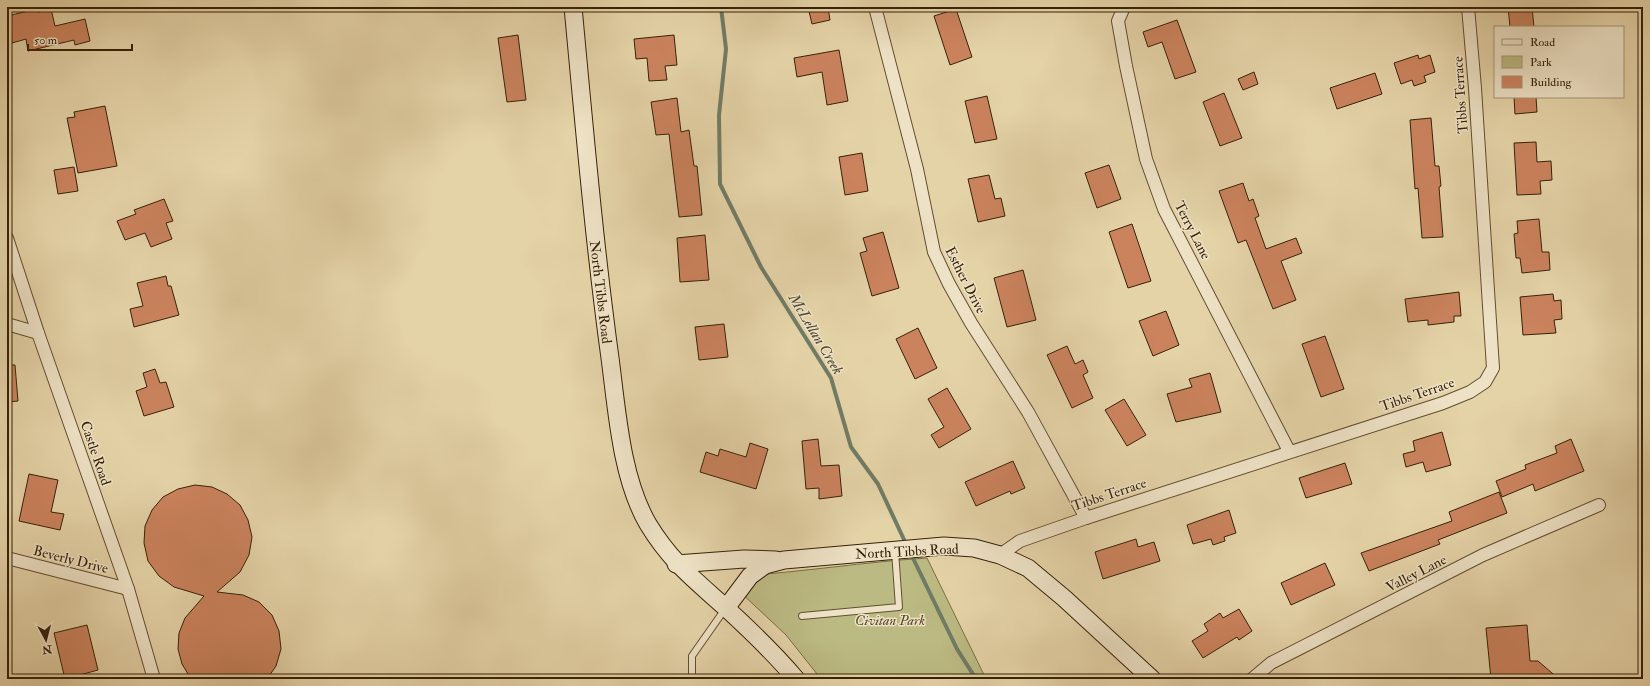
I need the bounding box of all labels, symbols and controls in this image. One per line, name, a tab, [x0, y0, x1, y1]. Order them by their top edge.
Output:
scale bar	[28, 26, 132, 52]
legend	[1494, 26, 1624, 98]
text: 50 m	[34, 33, 58, 48]
text: Road	[1530, 35, 1555, 50]
text: Park	[1530, 55, 1552, 70]
street label: Tibbs Terrace	[1449, 56, 1472, 134]
text: Building	[1530, 75, 1573, 90]
street label: Terry Lane	[1170, 198, 1214, 263]
street label: North Tibbs Road	[586, 240, 615, 345]
street label: Esther Drive	[941, 244, 990, 317]
water label: McLellan Creek	[783, 290, 847, 378]
street label: Tibbs Terrace	[1378, 374, 1457, 415]
street label: Castle Road	[77, 419, 114, 488]
street label: Tibbs Terrace	[1070, 474, 1149, 515]
street label: North Tibbs Road	[855, 540, 959, 563]
street label: Beverly Drive	[31, 542, 110, 578]
street label: Valley Lane	[1383, 551, 1450, 597]
park label: Civitan Park	[855, 612, 925, 629]
north arrow	[26, 620, 66, 660]
text: N	[40, 642, 54, 657]

